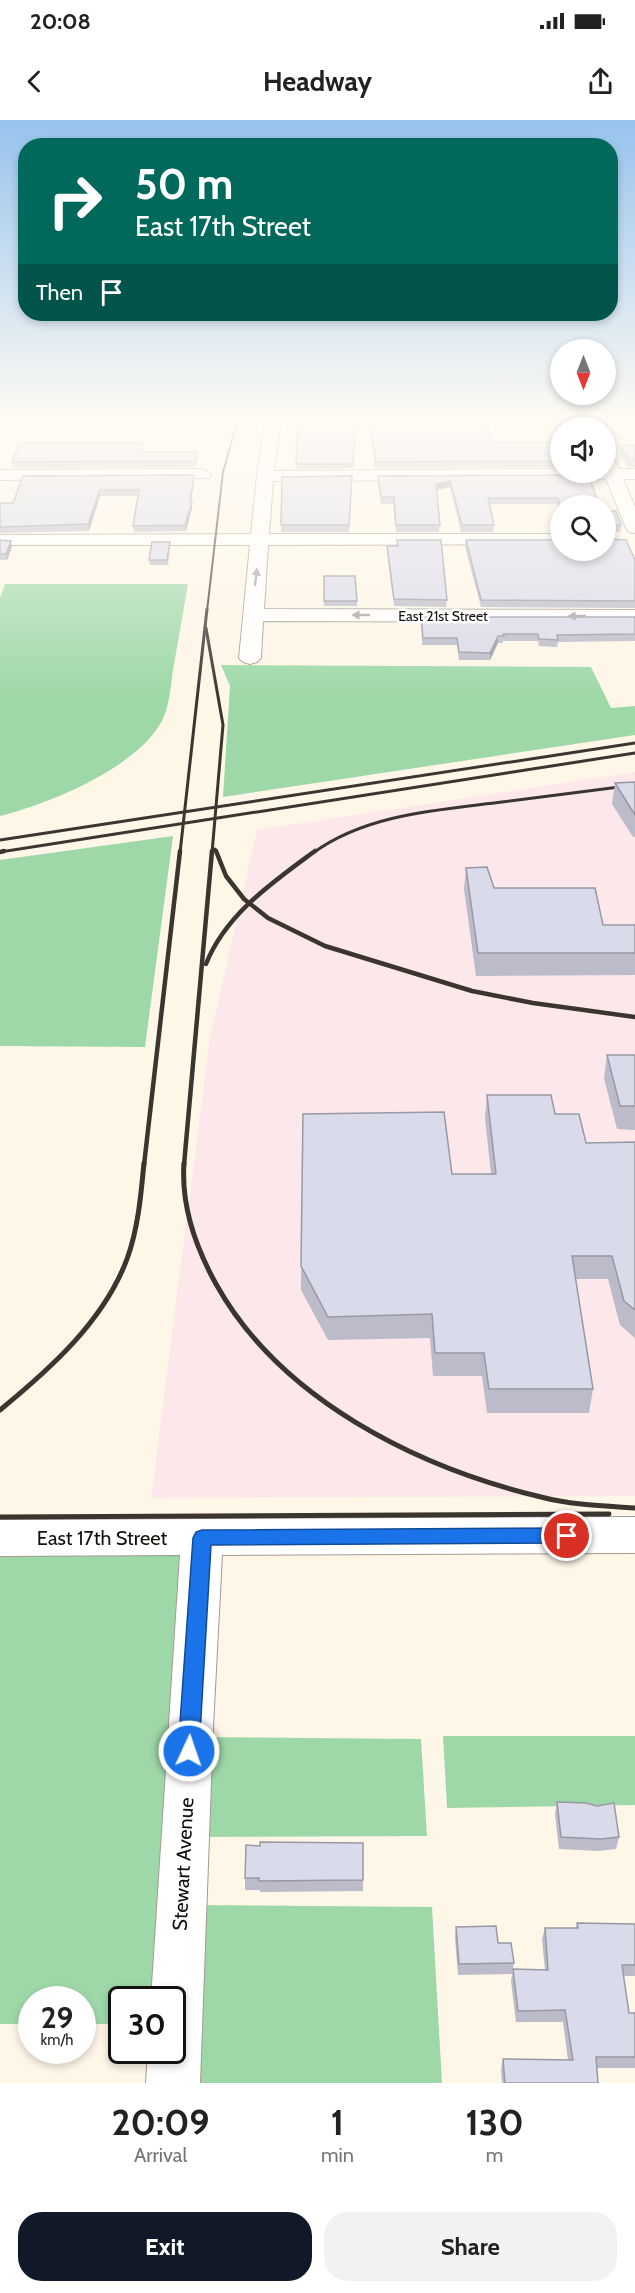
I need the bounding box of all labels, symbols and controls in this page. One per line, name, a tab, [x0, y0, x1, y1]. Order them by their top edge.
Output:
text: 20:08	[30, 8, 91, 35]
icon: back	[18, 65, 51, 98]
text: Headway	[263, 65, 372, 98]
icon: share	[584, 65, 617, 98]
text: 50 m	[135, 158, 233, 210]
icon: right	[36, 162, 114, 240]
text: East 17th Street	[135, 210, 311, 243]
icon: arrive	[95, 276, 128, 309]
text: Then	[36, 279, 83, 306]
north arrow	[550, 339, 616, 405]
map controls	[550, 339, 616, 561]
button: sound	[550, 417, 616, 483]
button: search	[550, 495, 616, 561]
one-way arrow	[251, 568, 261, 587]
street label: East 21st Street	[398, 607, 488, 625]
one-way arrow	[351, 610, 370, 620]
one-way arrow	[567, 611, 586, 621]
pin	[541, 1510, 592, 1561]
icon: arrive	[550, 1519, 583, 1552]
street label: East 17th Street	[37, 1526, 167, 1550]
position arrow	[157, 1719, 221, 1783]
street label: Stewart Avenue	[168, 1797, 198, 1931]
speed limit sign: 30	[108, 1986, 186, 2064]
text: 29	[41, 1999, 73, 2036]
text: km/h	[41, 2031, 73, 2049]
text: 20:09	[111, 2100, 210, 2144]
text: 1	[331, 2100, 344, 2144]
text: 130	[465, 2100, 524, 2144]
text: Arrival	[134, 2143, 187, 2167]
text: min	[321, 2143, 354, 2167]
text: m	[486, 2143, 503, 2167]
button: Exit	[18, 2212, 312, 2281]
button: Share	[324, 2212, 617, 2281]

